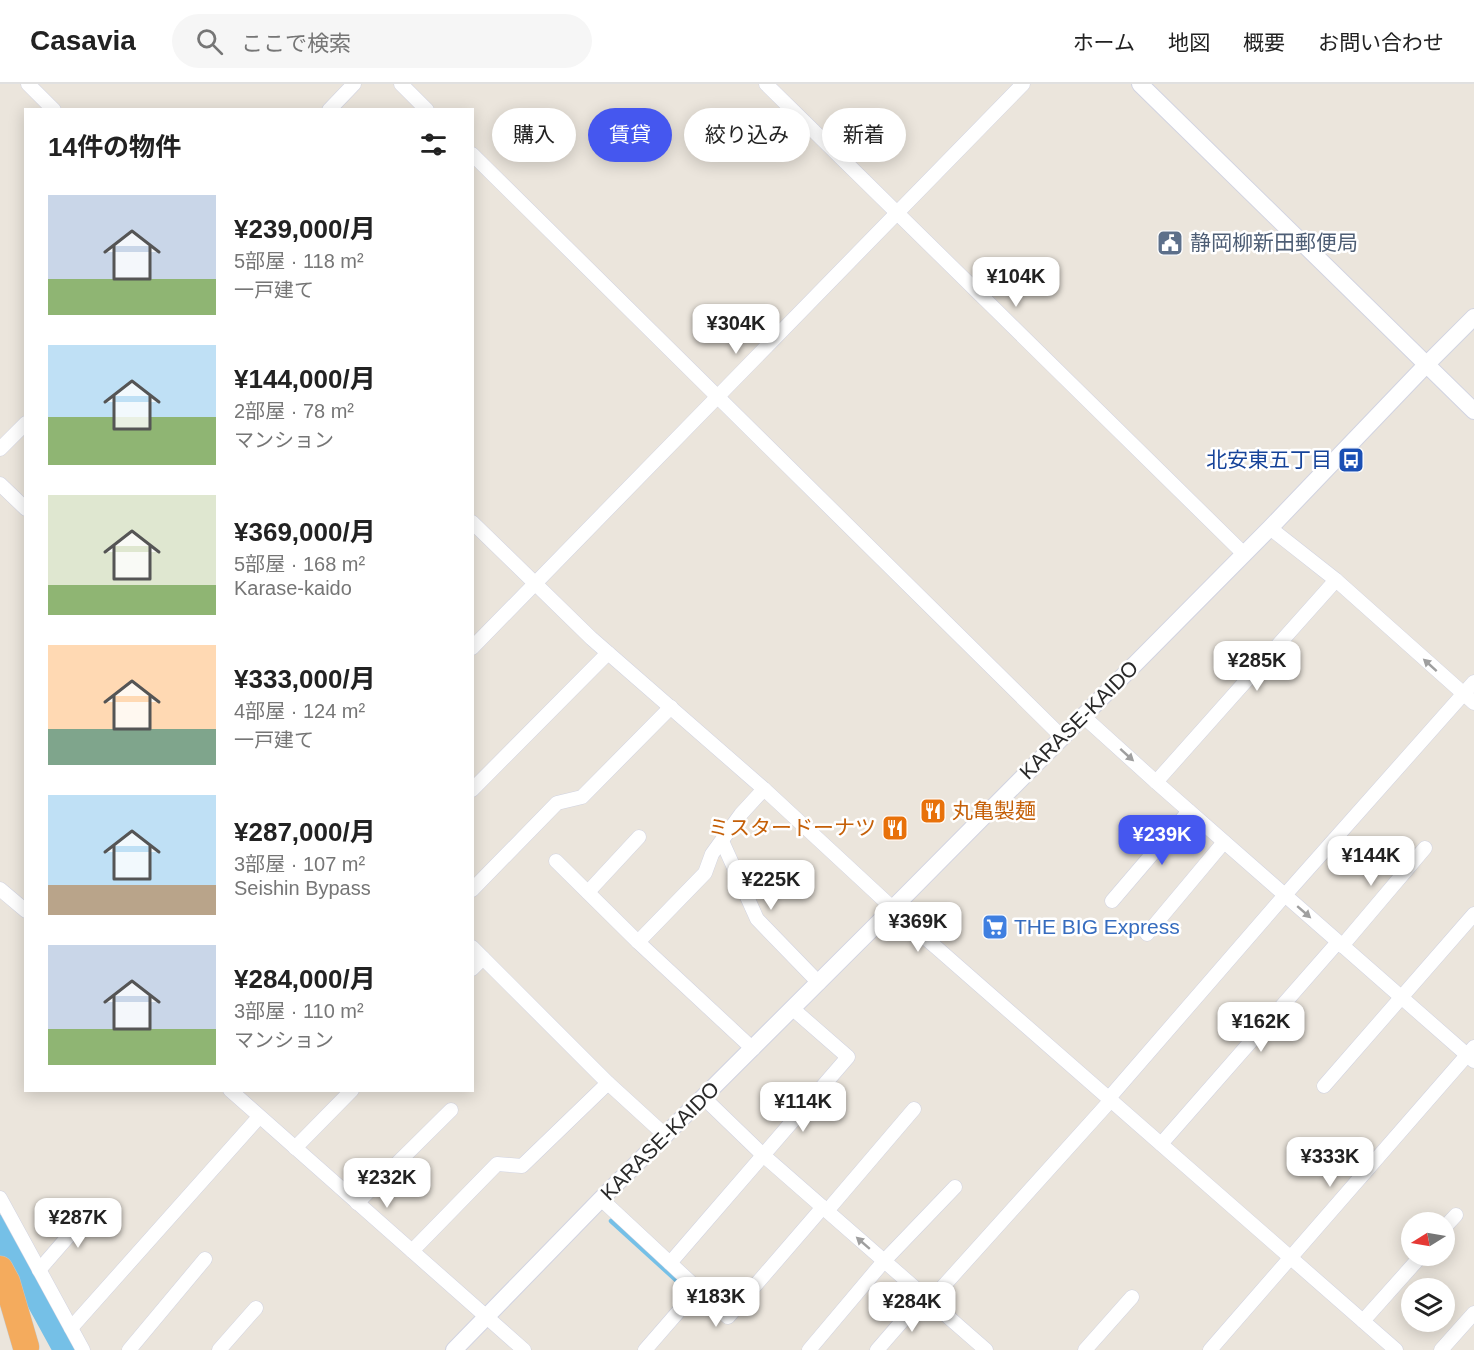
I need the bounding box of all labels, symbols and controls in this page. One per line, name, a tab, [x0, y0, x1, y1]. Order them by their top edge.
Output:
search box	[172, 14, 592, 68]
text: Casavia	[30, 25, 136, 56]
icon: search	[193, 25, 226, 58]
text: ここで検索	[241, 31, 351, 56]
text: ホーム	[1073, 31, 1135, 54]
text: 地図	[1168, 31, 1210, 54]
text: 概要	[1243, 31, 1285, 54]
text: お問い合わせ	[1318, 31, 1444, 54]
chip: 購入	[492, 108, 576, 162]
chip: 賃貸	[588, 108, 672, 162]
chip: 絞り込み	[684, 108, 810, 162]
chip: 新着	[822, 108, 906, 162]
icon: filters	[417, 128, 450, 161]
text: 14件の物件	[48, 132, 181, 162]
text: ¥239,000/月	[234, 214, 376, 244]
icon: home	[96, 219, 168, 291]
public building icon: 静岡柳新田郵便局	[1155, 228, 1185, 258]
place label: 静岡柳新田郵便局	[1190, 231, 1358, 254]
text: 5部屋 · 118 m²	[234, 250, 364, 272]
pin: ¥104K	[974, 257, 1058, 308]
text: ¥104K	[987, 265, 1045, 287]
text: 一戸建て	[234, 279, 314, 301]
pin: ¥304K	[694, 304, 778, 355]
text: ¥304K	[707, 312, 765, 334]
text: ¥144,000/月	[234, 364, 376, 394]
icon: home	[96, 369, 168, 441]
text: 2部屋 · 78 m²	[234, 400, 354, 422]
text: マンション	[234, 429, 334, 451]
bus stop icon: 北安東五丁目	[1336, 445, 1366, 475]
place label: 北安東五丁目	[1206, 448, 1332, 471]
text: ¥369,000/月	[234, 517, 376, 547]
icon: home	[96, 519, 168, 591]
text: 5部屋 · 168 m²	[234, 553, 365, 575]
text: Karase-kaido	[234, 577, 352, 599]
pin: ¥285K	[1215, 641, 1299, 692]
text: ¥285K	[1228, 649, 1286, 671]
street label: KARASE-KAIDO	[1015, 656, 1142, 783]
one-way arrow	[1423, 659, 1438, 672]
text: ¥333,000/月	[234, 664, 376, 694]
icon: home	[96, 669, 168, 741]
text: 4部屋 · 124 m²	[234, 700, 365, 722]
text: 一戸建て	[234, 729, 314, 751]
one-way arrow	[1119, 748, 1134, 762]
restaurant icon: 丸亀製麺	[918, 796, 948, 826]
place label: 丸亀製麺	[952, 799, 1036, 822]
restaurant icon: ミスタードーナツ	[880, 813, 910, 843]
pin: ¥239K	[1120, 815, 1204, 866]
place label: ミスタードーナツ	[708, 816, 876, 839]
text: ¥287,000/月	[234, 817, 376, 847]
icon: home	[96, 819, 168, 891]
text: ¥239K	[1133, 823, 1191, 845]
pin: ¥144K	[1329, 836, 1413, 887]
text: ¥144K	[1342, 844, 1400, 866]
text: 3部屋 · 107 m²	[234, 853, 365, 875]
pin: ¥225K	[729, 860, 813, 911]
text: ¥225K	[742, 868, 800, 890]
text: Seishin Bypass	[234, 877, 371, 899]
pin: ¥369K	[876, 902, 960, 953]
one-way arrow	[1296, 905, 1311, 918]
text: ¥369K	[889, 910, 947, 932]
supermarket icon: THE BIG Express	[980, 912, 1010, 942]
place label: THE BIG Express	[1014, 915, 1180, 938]
text: ¥284,000/月	[234, 964, 376, 994]
icon: home	[96, 969, 168, 1041]
text: 3部屋 · 110 m²	[234, 1000, 364, 1022]
pin: ¥162K	[1219, 1002, 1303, 1053]
text: ¥162K	[1232, 1010, 1290, 1032]
text: マンション	[234, 1029, 334, 1051]
street label: KARASE-KAIDO	[596, 1077, 723, 1204]
pin: ¥114K	[761, 1082, 845, 1133]
text: ¥114K	[774, 1090, 832, 1112]
pin: ¥333K	[1288, 1137, 1372, 1188]
text: ¥333K	[1301, 1145, 1359, 1167]
pin: ¥232K	[345, 1158, 429, 1209]
text: ¥232K	[358, 1166, 416, 1188]
pin: ¥287K	[36, 1198, 120, 1249]
text: ¥287K	[49, 1206, 107, 1228]
north arrow	[1401, 1212, 1455, 1266]
map controls	[1401, 1212, 1455, 1332]
one-way arrow	[855, 1236, 871, 1249]
pin: ¥183K	[674, 1277, 758, 1328]
button: layers	[1401, 1278, 1455, 1332]
pin: ¥284K	[870, 1282, 954, 1333]
text: ¥183K	[687, 1285, 745, 1307]
text: ¥284K	[883, 1290, 941, 1312]

